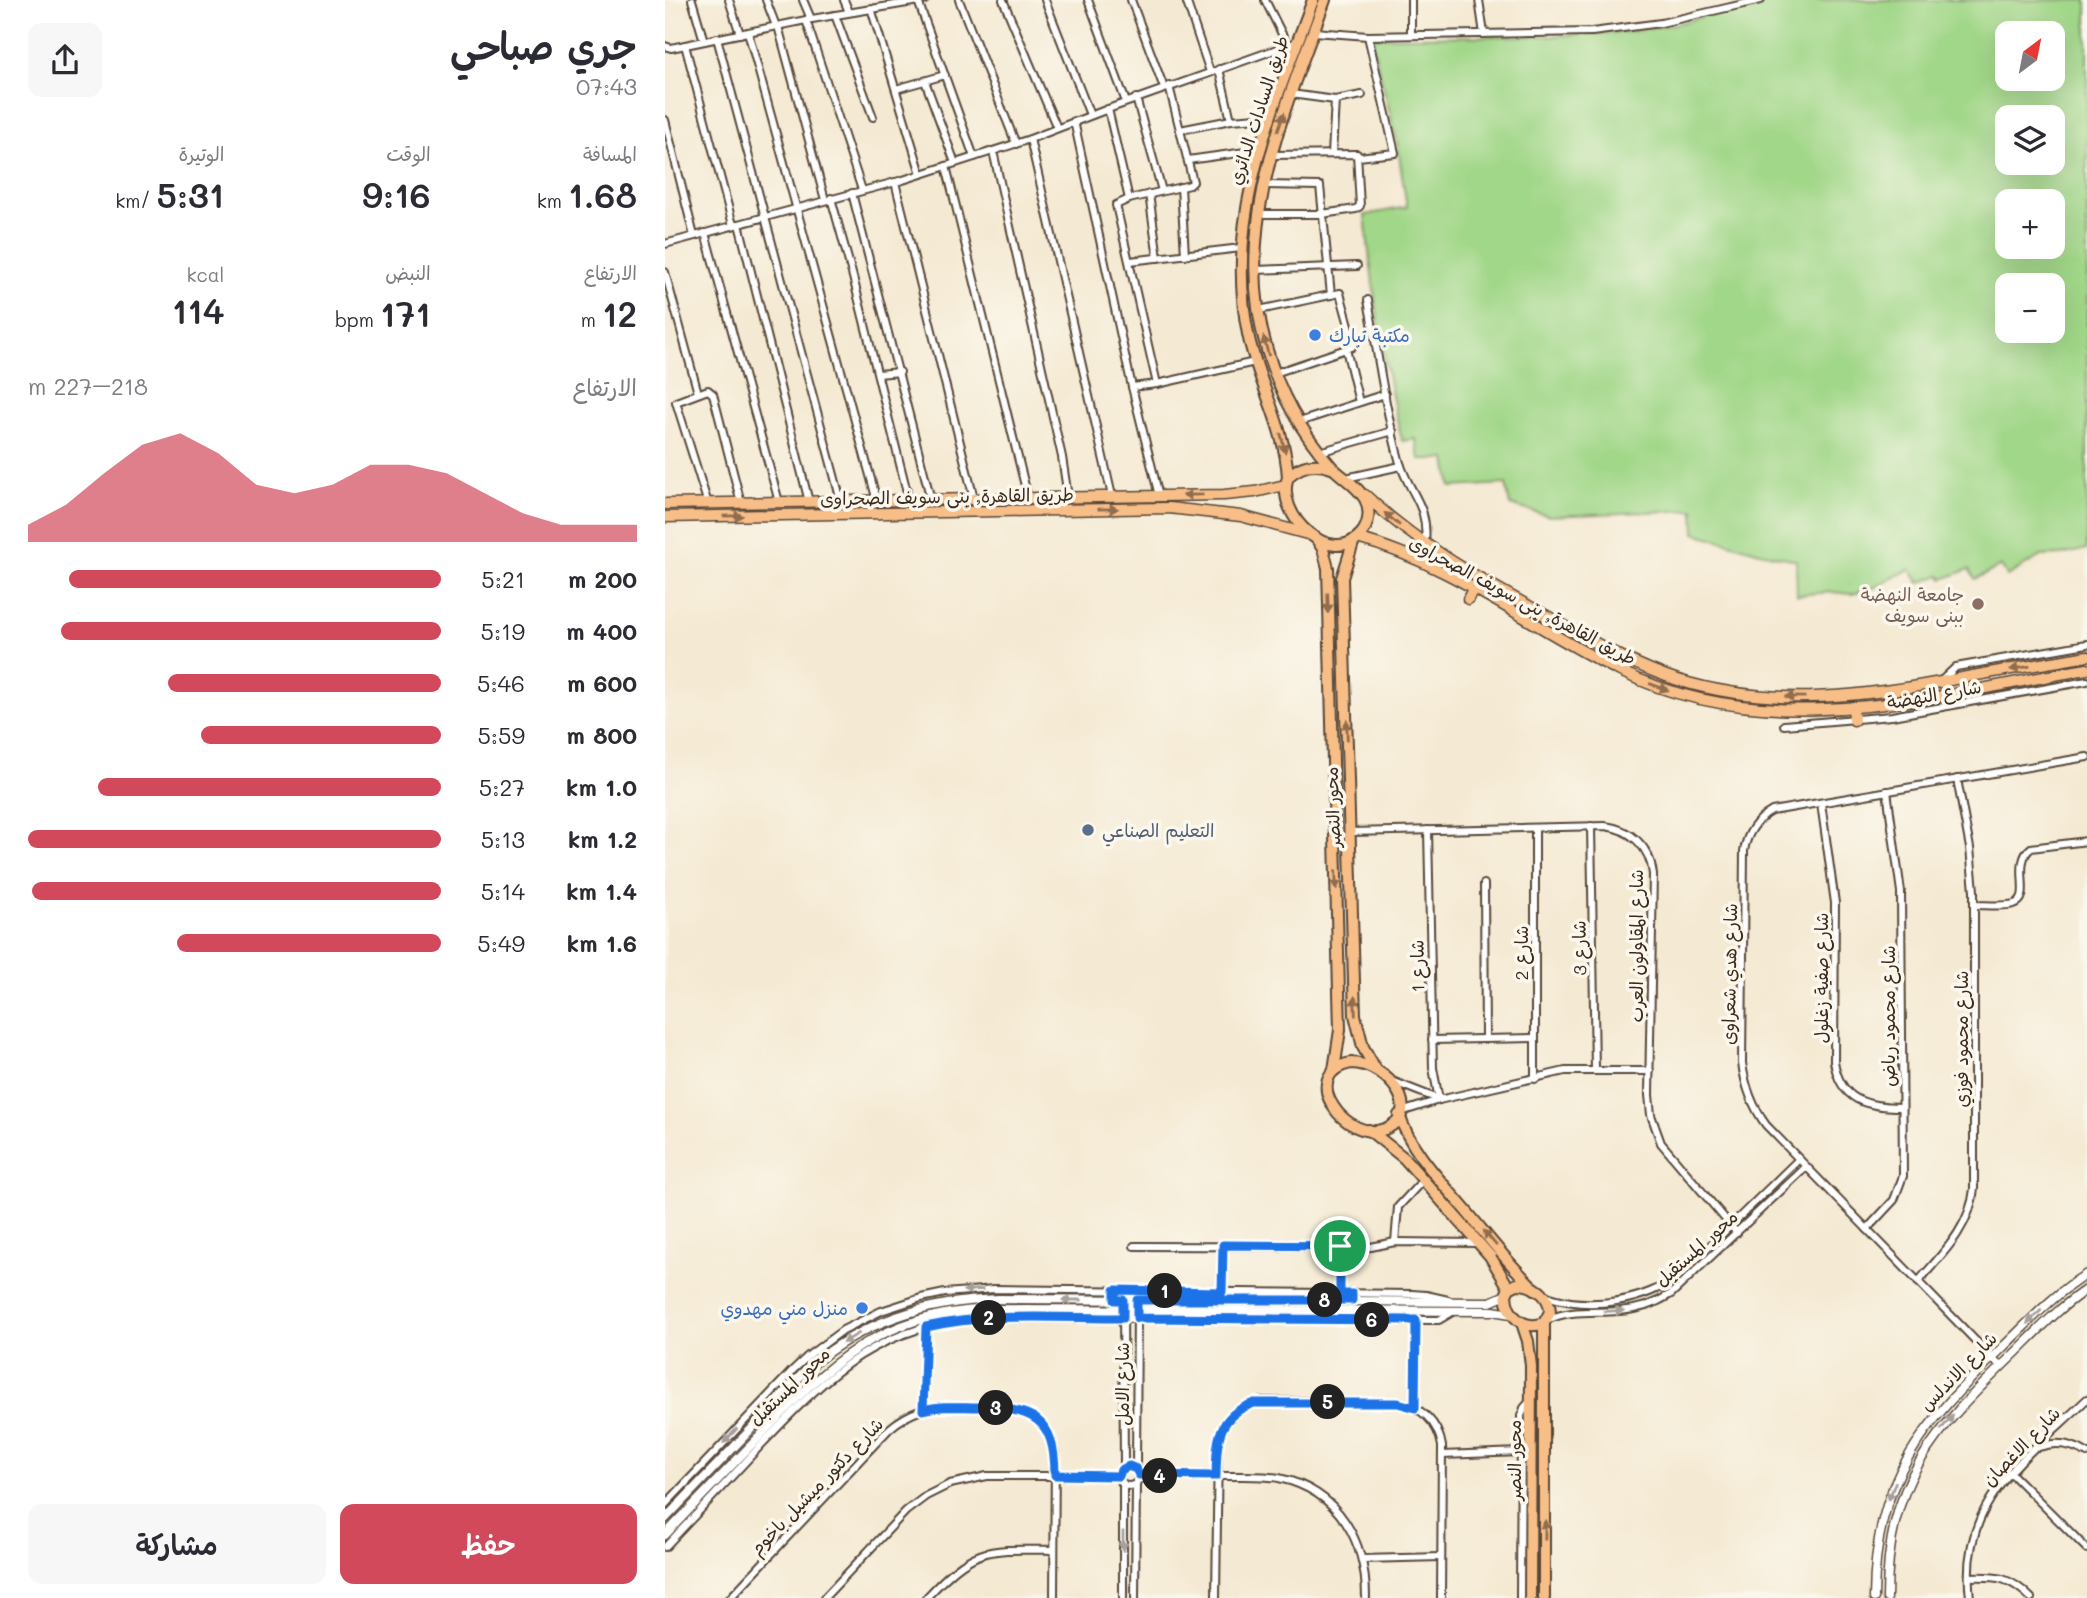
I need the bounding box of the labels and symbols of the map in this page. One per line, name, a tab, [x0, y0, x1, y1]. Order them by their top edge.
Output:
north arrow	[1995, 21, 2065, 91]
street label: طريق السادات الدائري	[1223, 32, 1295, 188]
one-way arrow	[1276, 112, 1287, 133]
place label: مكتبة تبارك	[1329, 323, 1410, 347]
marker: مكتبة تبارك	[1307, 327, 1323, 343]
one-way arrow	[1260, 334, 1271, 356]
one-way arrow	[1278, 432, 1289, 454]
street label: طريق القاهرة, بنى سويف الصحراوى	[820, 482, 1074, 510]
one-way arrow	[1182, 489, 1204, 501]
one-way arrow	[1097, 503, 1119, 514]
one-way arrow	[722, 510, 744, 521]
one-way arrow	[1383, 512, 1400, 527]
street label: طريق القاهرة, بنى سويف الصحراوى	[1405, 530, 1641, 670]
place label: جامعة النهضة ببنى سويف	[1861, 582, 1964, 627]
one-way arrow	[1323, 593, 1334, 615]
marker: جامعة النهضة ببنى سويف	[1970, 596, 1986, 612]
one-way arrow	[2009, 663, 2031, 674]
street label: شارع النهضة	[1885, 674, 1983, 715]
one-way arrow	[1649, 682, 1670, 693]
one-way arrow	[1783, 691, 1805, 703]
one-way arrow	[1341, 719, 1352, 741]
street label: محور النصر	[1319, 766, 1345, 850]
place label: التعليم الصناعي	[1102, 818, 1214, 847]
marker: التعليم الصناعي	[1080, 822, 1096, 838]
one-way arrow	[1330, 869, 1342, 891]
street label: شارع المقاولون العرب	[1624, 869, 1649, 1023]
street label: شارع هدي شعراوى	[1716, 903, 1744, 1045]
street label: شارع صفية زغلول	[1809, 912, 1834, 1044]
street label: شارع 3	[1567, 920, 1592, 976]
street label: شارع 2	[1509, 926, 1534, 980]
street label: شارع 1	[1405, 939, 1430, 993]
street label: شارع محمود رياض	[1876, 945, 1901, 1087]
street label: شارع محمود فوزي	[1949, 970, 1975, 1108]
one-way arrow	[1349, 995, 1360, 1017]
street label: محور المستقبل	[1649, 1204, 1743, 1292]
pin	[1310, 1216, 1370, 1276]
one-way arrow	[1483, 1230, 1498, 1247]
pin: 1	[1147, 1274, 1183, 1308]
pin: 8	[1307, 1282, 1343, 1318]
one-way arrow	[962, 1285, 984, 1296]
one-way arrow	[1061, 1294, 1083, 1306]
place label: منزل مني مهدوي	[721, 1296, 848, 1325]
marker: منزل مني مهدوي	[854, 1300, 870, 1316]
pin: 2	[971, 1300, 1007, 1336]
pin: 6	[1355, 1302, 1389, 1338]
one-way arrow	[1603, 1305, 1625, 1317]
one-way arrow	[2026, 1308, 2043, 1324]
street label: شارع الاندلس	[1914, 1326, 2003, 1416]
one-way arrow	[842, 1331, 861, 1344]
street label: محور المستقبل	[743, 1341, 835, 1431]
street label: شارع الامل	[1110, 1342, 1135, 1426]
pin: 5	[1311, 1384, 1345, 1420]
pin: 3	[979, 1390, 1013, 1426]
street label: شارع الاغصان	[1977, 1401, 2066, 1492]
street label: شارع دكتور ميشيل باخوم	[744, 1412, 890, 1562]
one-way arrow	[1939, 1413, 1954, 1430]
street label: محور النصر	[1502, 1420, 1526, 1502]
one-way arrow	[723, 1427, 739, 1444]
pin: 4	[1142, 1458, 1177, 1494]
one-way arrow	[1886, 1481, 1897, 1502]
one-way arrow	[1539, 1519, 1550, 1541]
one-way arrow	[1117, 1530, 1129, 1552]

